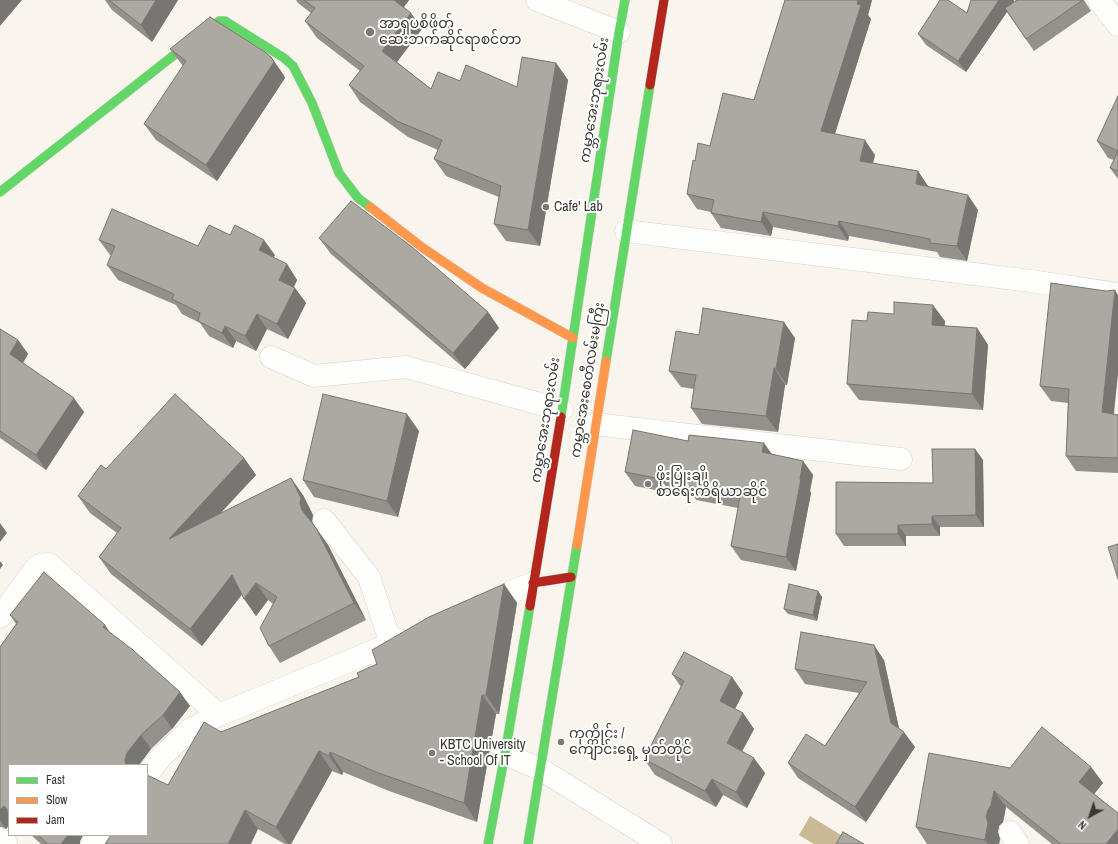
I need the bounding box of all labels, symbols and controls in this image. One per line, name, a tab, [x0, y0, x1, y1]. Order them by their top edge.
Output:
place label: အာရှပစိဖိတ် ဆေးဘက်ဆိုင်ရာစင်တာ	[379, 16, 521, 48]
marker: အာရှပစိဖိတ် ဆေးဘက်ဆိုင်ရာစင်တာ	[364, 26, 376, 38]
street label: ကမ္ဘာအေးဘုရားလမ်း	[577, 36, 613, 164]
place label: Cafe' Lab	[554, 199, 603, 215]
marker: Cafe' Lab	[541, 202, 551, 212]
street label: ကမ္ဘာအေးစေတီလမ်းမကြီး	[567, 301, 609, 459]
street label: ကမ္ဘာအေးဘုရားလမ်း	[528, 356, 564, 484]
place label: ဖိုးပြုံးချို စာရေးကိရိယာဆိုင်	[656, 468, 767, 500]
marker: ဖိုးပြုံးချို စာရေးကိရိယာဆိုင်	[643, 479, 653, 489]
place label: ကုက္ကိုင်း / ကျောင်းရှေ့ မှတ်တိုင်	[569, 726, 692, 758]
place label: KBTC University - School Of IT	[440, 737, 525, 770]
marker: ကုက္ကိုင်း / ကျောင်းရှေ့ မှတ်တိုင်	[556, 737, 566, 747]
marker: KBTC University - School Of IT	[427, 748, 437, 758]
legend	[8, 764, 148, 836]
text: Fast	[46, 772, 65, 788]
text: Slow	[46, 792, 67, 808]
north arrow	[1070, 796, 1110, 836]
text: Jam	[46, 812, 65, 828]
text: N	[1075, 818, 1089, 833]

